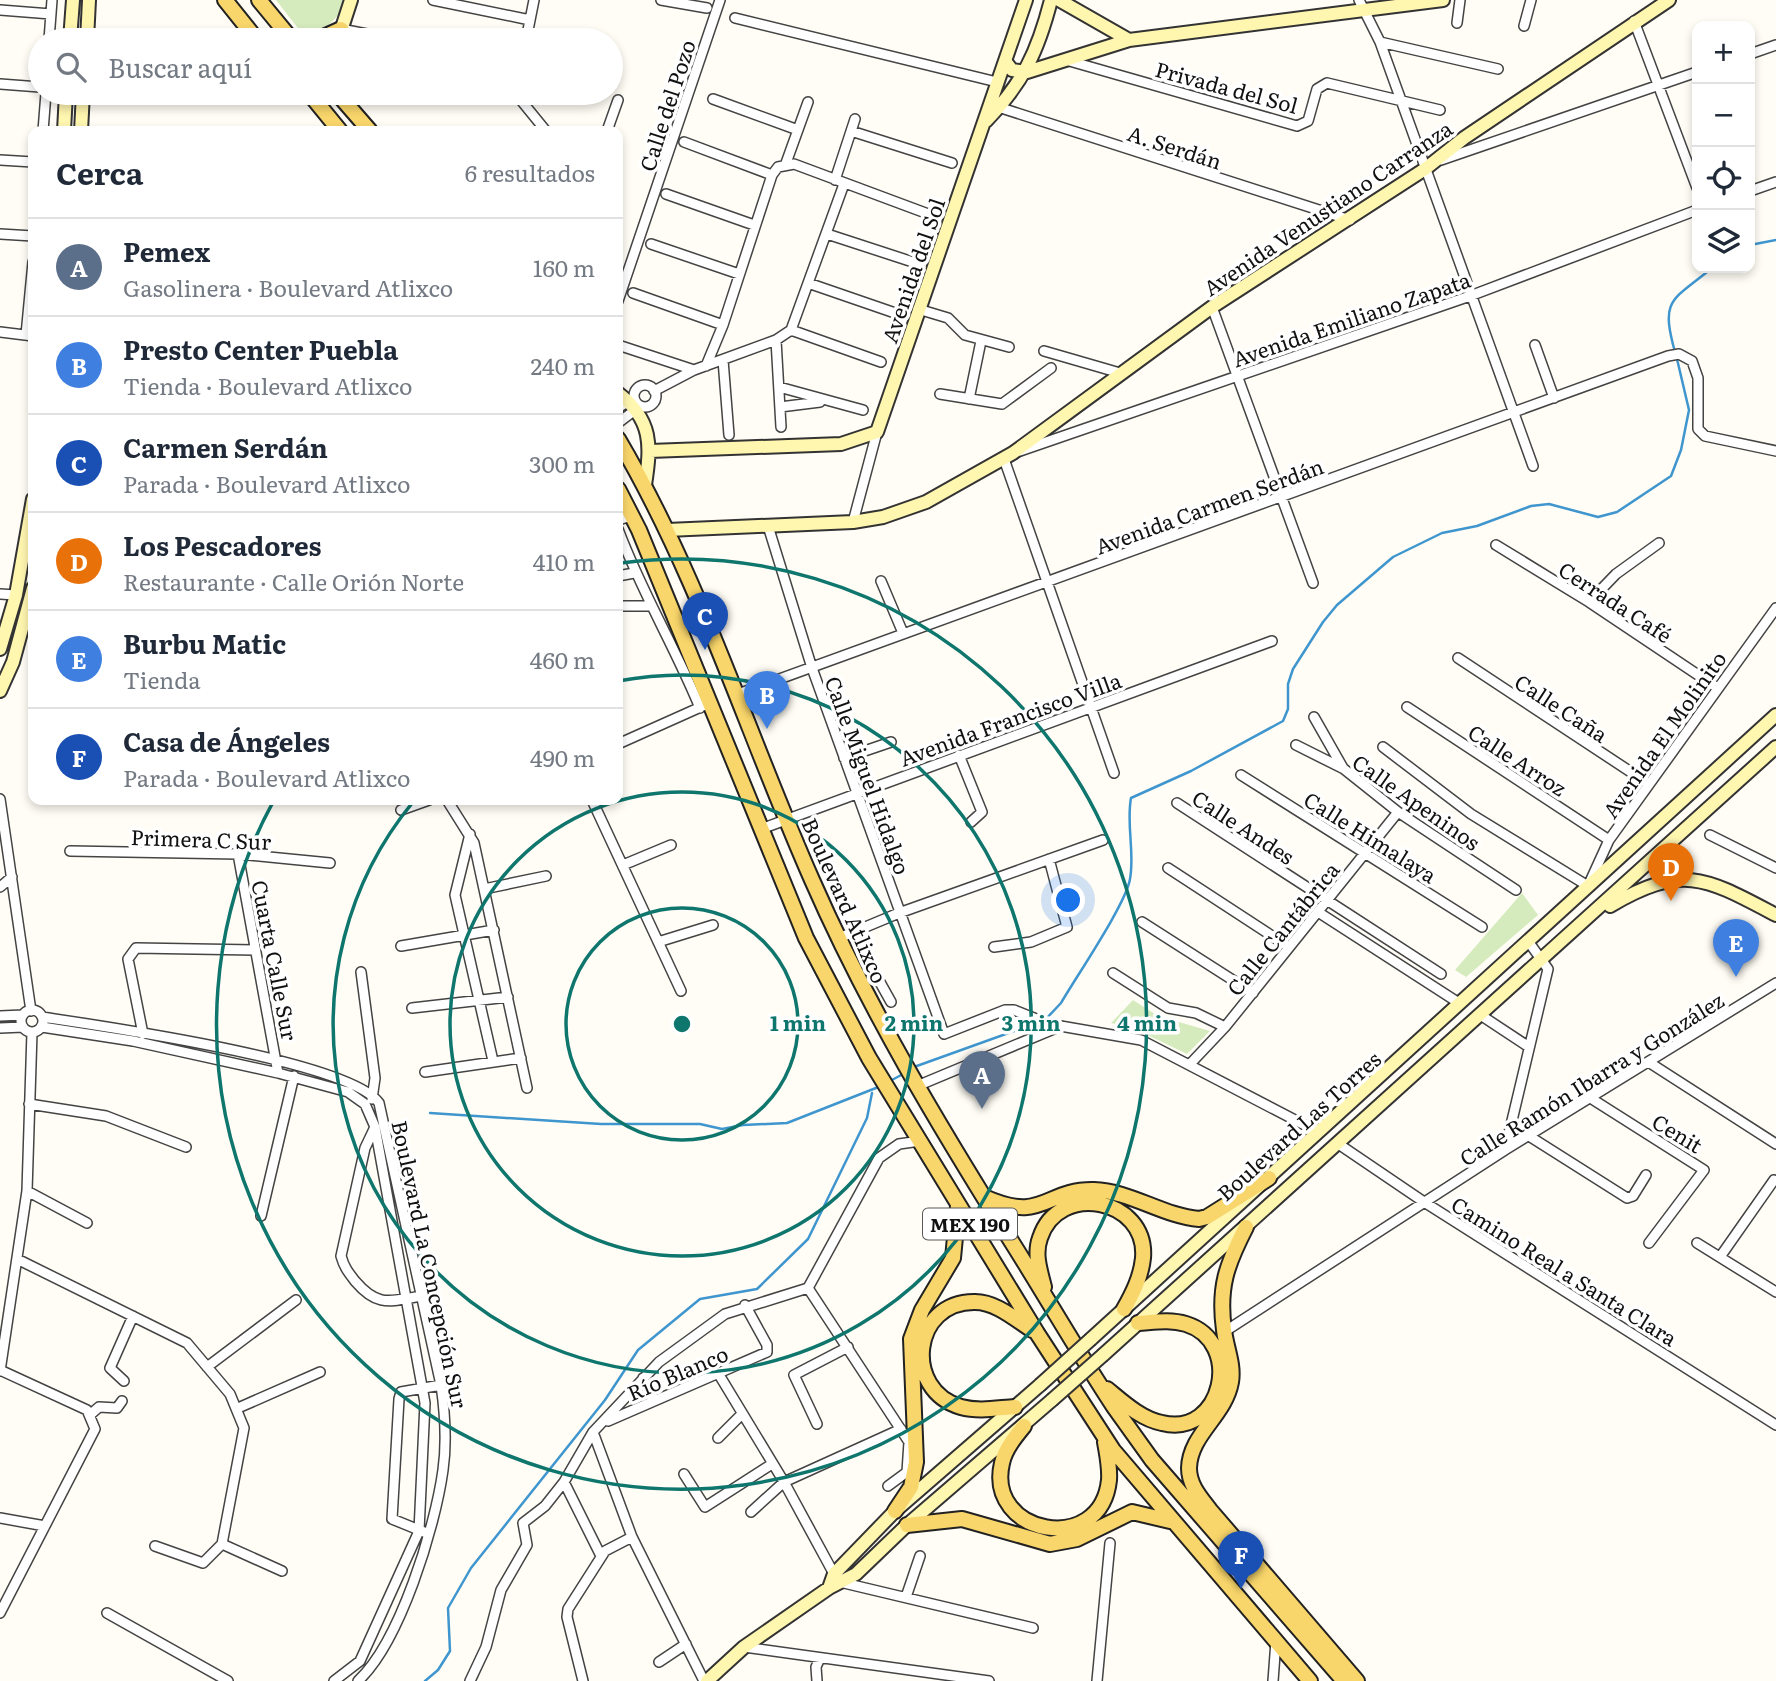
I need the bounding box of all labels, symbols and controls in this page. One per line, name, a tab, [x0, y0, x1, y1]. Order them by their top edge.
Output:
map controls	[1692, 21, 1755, 273]
button: +	[1692, 21, 1755, 84]
search box	[28, 28, 623, 105]
street label: Calle del Pozo	[630, 35, 702, 175]
text: Buscar aquí	[108, 47, 252, 86]
icon: search	[52, 48, 90, 86]
street label: Privada del Sol	[1152, 52, 1302, 120]
button: −	[1692, 84, 1755, 147]
street label: Avenida Venustiano Carranza	[1196, 111, 1458, 302]
street label: A. Serdán	[1124, 116, 1226, 176]
button: locate	[1692, 147, 1755, 210]
text: Cerca	[56, 150, 143, 194]
text: 6 resultados	[465, 155, 595, 189]
street label: Avenida del Sol	[873, 193, 951, 347]
button: layers	[1692, 210, 1755, 273]
text: Pemex	[123, 231, 210, 270]
text: A	[70, 250, 88, 284]
text: 160 m	[533, 250, 595, 284]
street label: Avenida Emiliano Zapata	[1228, 262, 1475, 373]
text: Gasolinera · Boulevard Atlixco	[123, 270, 453, 304]
text: Presto Center Puebla	[123, 329, 398, 368]
text: B	[71, 348, 87, 382]
text: 240 m	[530, 348, 595, 382]
text: Tienda · Boulevard Atlixco	[123, 368, 413, 402]
text: Carmen Serdán	[123, 427, 328, 466]
text: C	[71, 446, 87, 480]
text: 300 m	[529, 446, 595, 480]
street label: Avenida Carmen Serdán	[1091, 449, 1328, 561]
text: Parada · Boulevard Atlixco	[123, 466, 411, 500]
text: Los Pescadores	[123, 525, 322, 564]
text: D	[70, 544, 88, 578]
text: 410 m	[533, 544, 595, 578]
street label: Cerrada Café	[1553, 553, 1679, 649]
text: Restaurante · Calle Orión Norte	[123, 564, 464, 598]
pin: C	[682, 592, 728, 650]
text: Burbu Matic	[123, 623, 286, 662]
text: E	[71, 642, 87, 676]
text: 460 m	[530, 642, 595, 676]
street label: Avenida El Molinito	[1594, 644, 1732, 824]
text: Tienda	[123, 662, 201, 696]
street label: Avenida Francisco Villa	[895, 663, 1126, 773]
street label: Calle Caña	[1509, 665, 1615, 749]
pin: B	[744, 671, 790, 729]
street label: Calle Miguel Hidalgo	[819, 672, 919, 878]
street label: Calle Arroz	[1463, 716, 1573, 802]
text: Casa de Ángeles	[123, 721, 330, 760]
text: F	[72, 740, 86, 774]
text: 490 m	[530, 740, 595, 774]
street label: Calle Apeninos	[1347, 745, 1487, 857]
text: Parada · Boulevard Atlixco	[123, 760, 411, 794]
street label: Calle Andes	[1187, 781, 1301, 871]
street label: Calle Himalaya	[1299, 783, 1444, 890]
street label: Boulevard Atlixco	[796, 812, 896, 988]
street label: Primera C Sur	[130, 820, 272, 856]
pin: D	[1648, 843, 1694, 901]
street label: Calle Cantábrica	[1218, 854, 1346, 1001]
street label: Cuarta Calle Sur	[245, 877, 307, 1043]
your location	[1051, 883, 1085, 917]
pin: E	[1713, 919, 1759, 977]
street label: Calle Ramón Ibarra y González	[1453, 984, 1729, 1172]
text: 1 min	[770, 1006, 826, 1037]
text: 2 min	[885, 1006, 944, 1037]
text: 3 min	[1001, 1006, 1061, 1037]
text: 4 min	[1117, 1006, 1177, 1037]
centre of rings	[670, 1012, 694, 1036]
street label: Boulevard Las Torres	[1209, 1043, 1387, 1207]
pin: A	[959, 1051, 1005, 1109]
street label: Cenit	[1647, 1105, 1710, 1159]
street label: Boulevard La Concepción Sur	[385, 1117, 477, 1411]
street label: Camino Real a Santa Clara	[1446, 1188, 1685, 1353]
road number: MEX 190	[923, 1208, 1017, 1240]
street label: Río Blanco	[622, 1337, 732, 1407]
pin: F	[1218, 1531, 1264, 1589]

